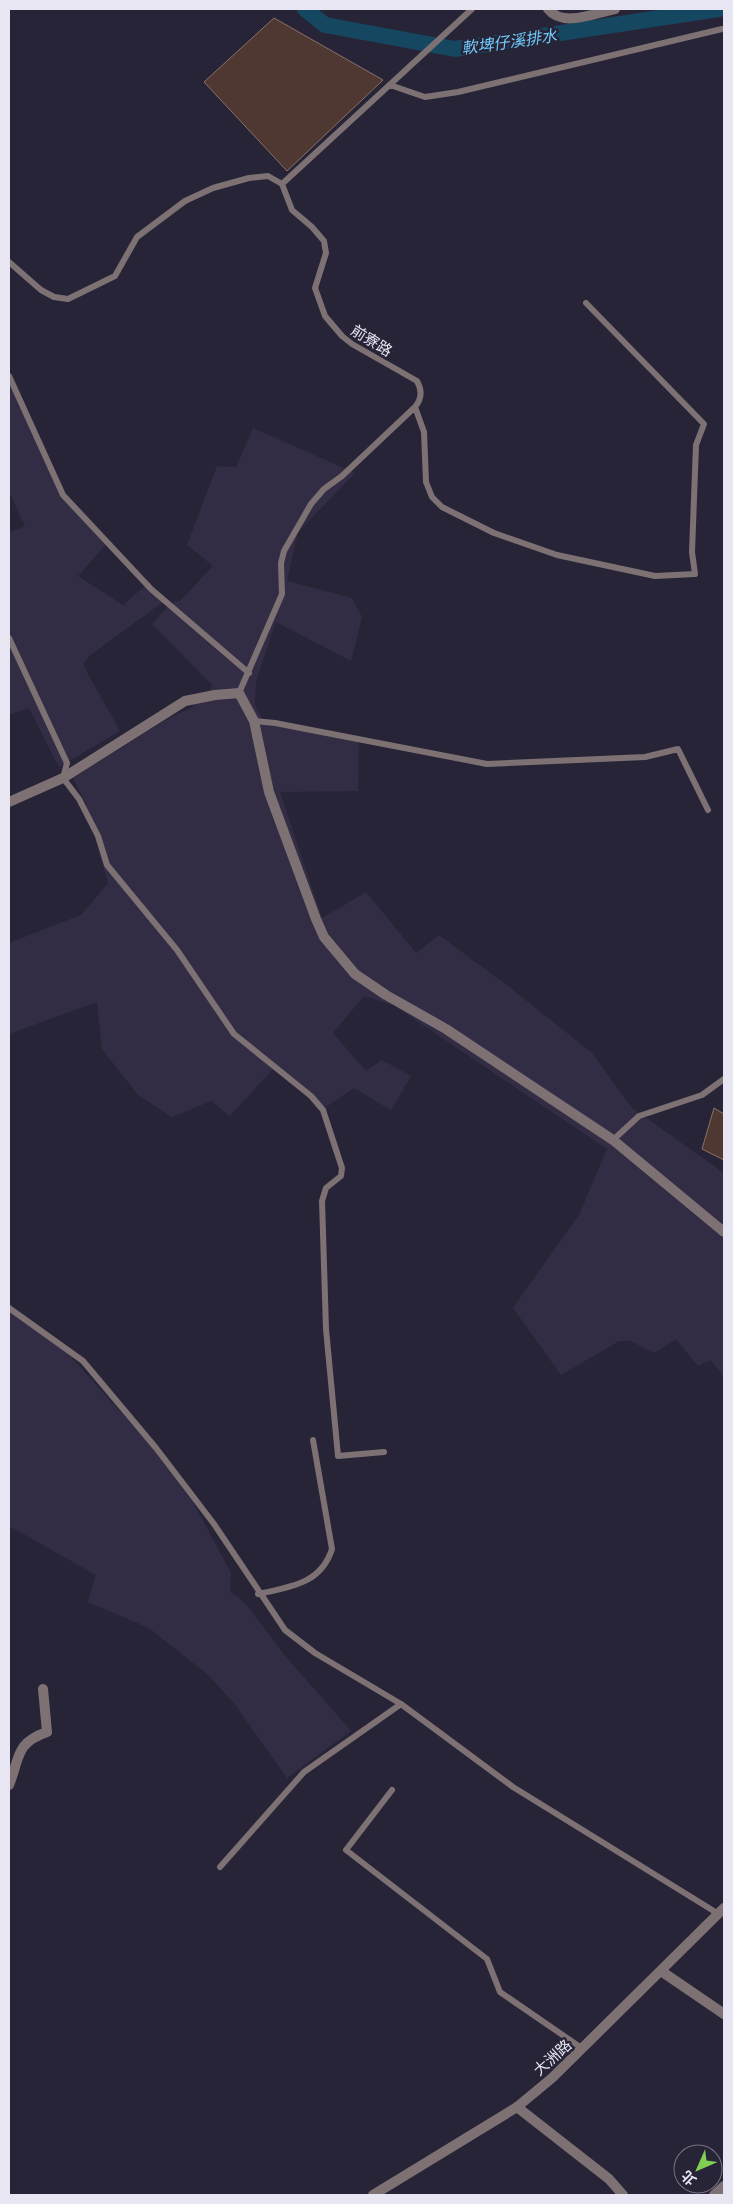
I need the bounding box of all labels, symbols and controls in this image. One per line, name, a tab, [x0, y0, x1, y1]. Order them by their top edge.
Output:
water label: 軟埤仔溪排水	[460, 25, 559, 57]
street label: 前寮路	[348, 320, 396, 360]
street label: 大洲路	[529, 2035, 575, 2079]
north arrow	[673, 2144, 723, 2194]
text: 北	[677, 2168, 699, 2190]

